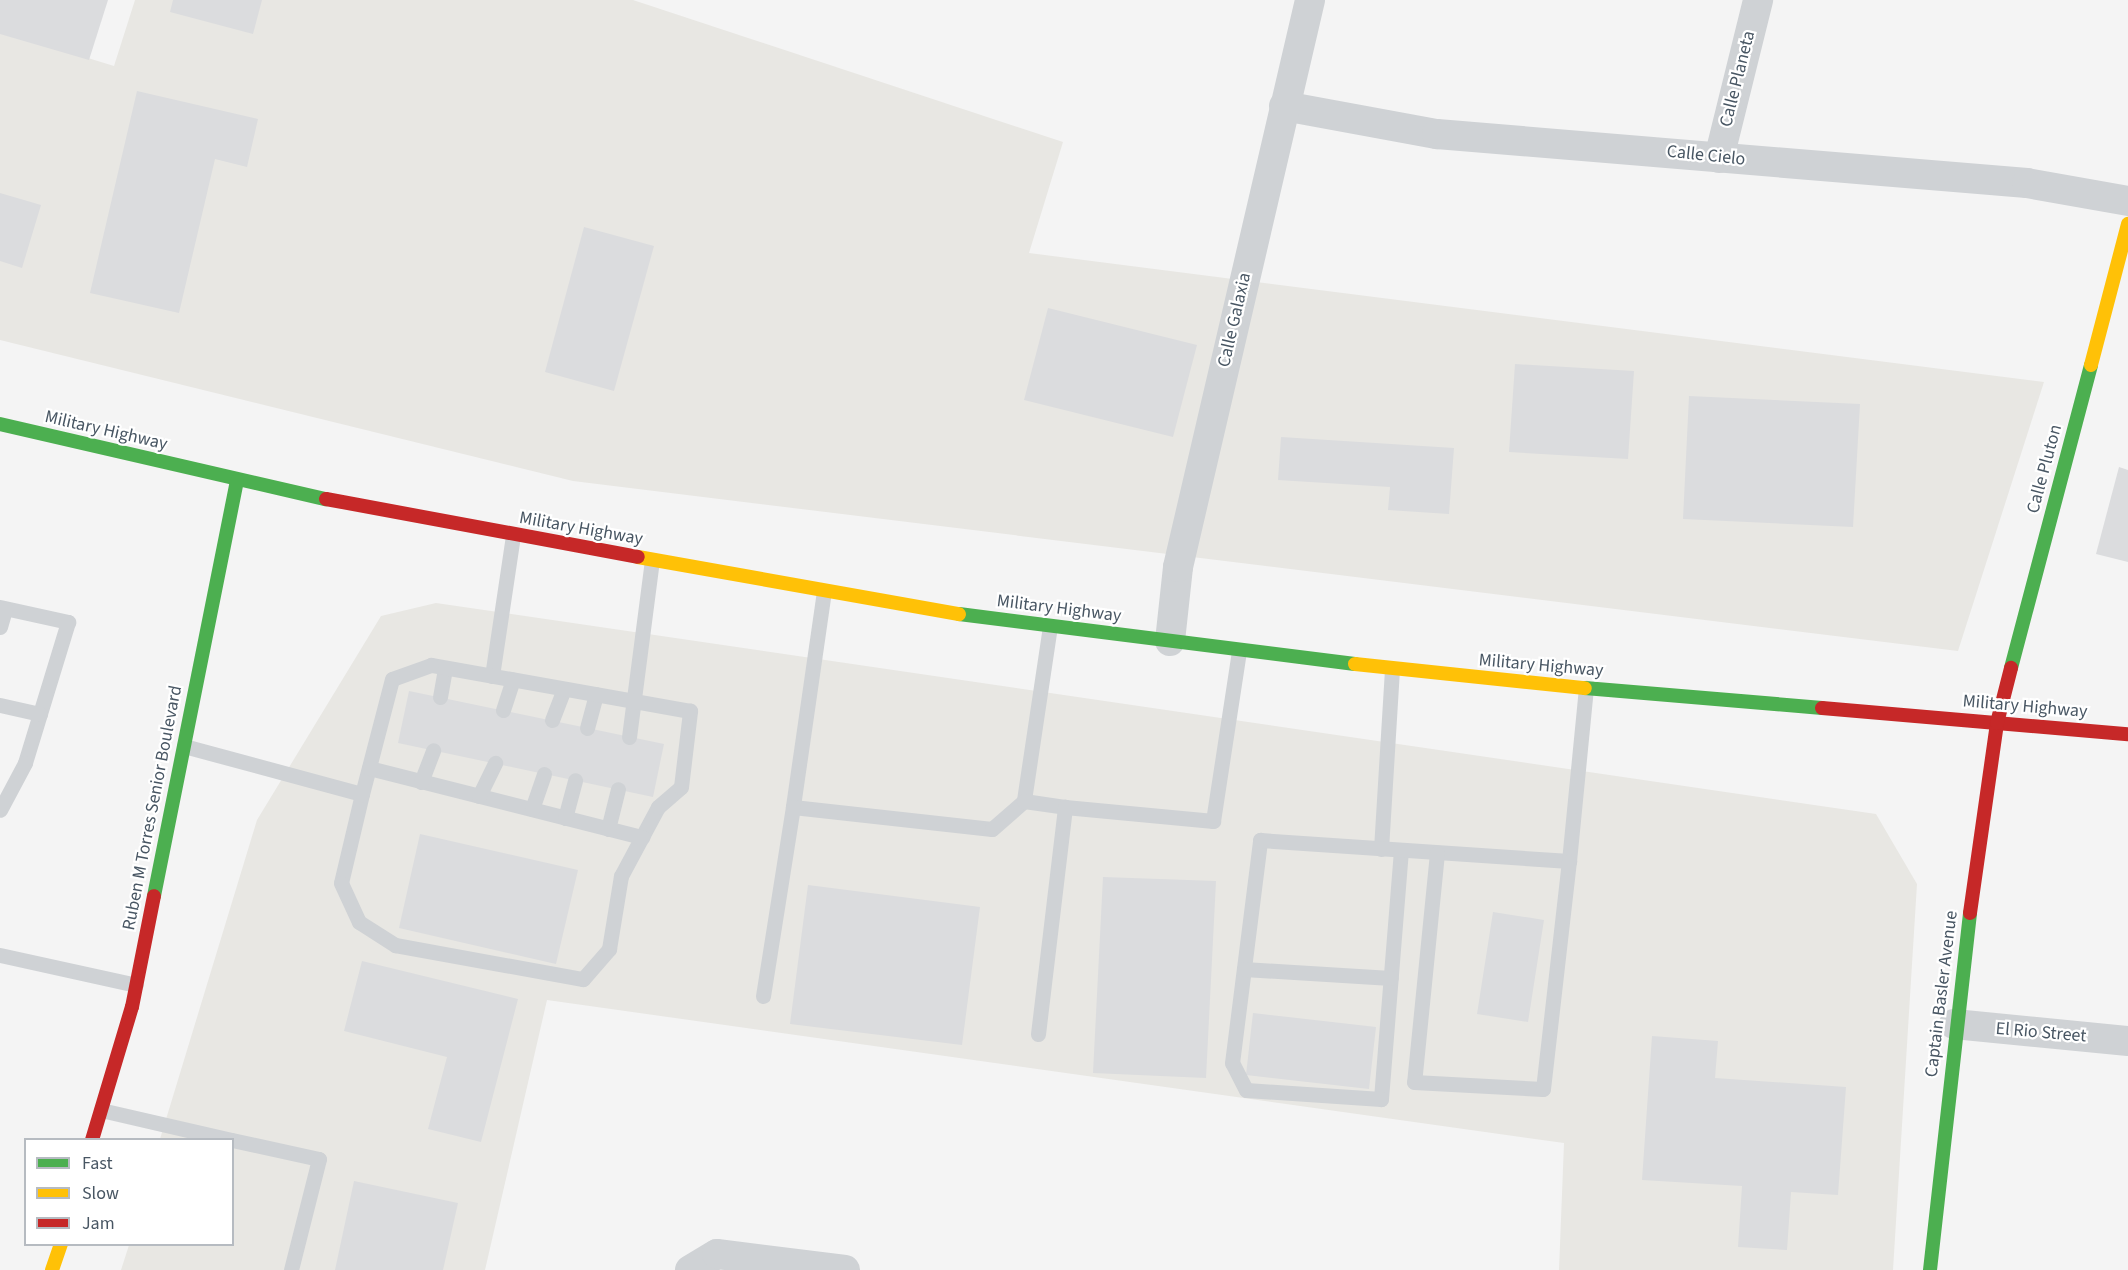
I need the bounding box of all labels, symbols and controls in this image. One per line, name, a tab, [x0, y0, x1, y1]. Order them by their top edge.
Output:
street label: Calle Planeta	[1716, 29, 1760, 129]
street label: Calle Cielo	[1666, 141, 1746, 171]
street label: Calle Galaxia	[1214, 271, 1256, 369]
street label: Military Highway	[43, 406, 169, 456]
street label: Calle Pluton	[2023, 422, 2067, 516]
street label: Military Highway	[517, 507, 645, 551]
street label: Military Highway	[996, 591, 1122, 627]
street label: Military Highway	[1478, 650, 1604, 682]
street label: Ruben M Torres Senior Boulevard	[119, 684, 187, 932]
street label: Military Highway	[1962, 691, 2088, 723]
street label: Captain Basler Avenue	[1921, 909, 1963, 1079]
street label: El Rio Street	[1995, 1018, 2087, 1048]
legend	[24, 1138, 234, 1246]
text: Fast	[82, 1151, 113, 1176]
text: Slow	[82, 1181, 119, 1206]
text: Jam	[82, 1211, 115, 1236]

